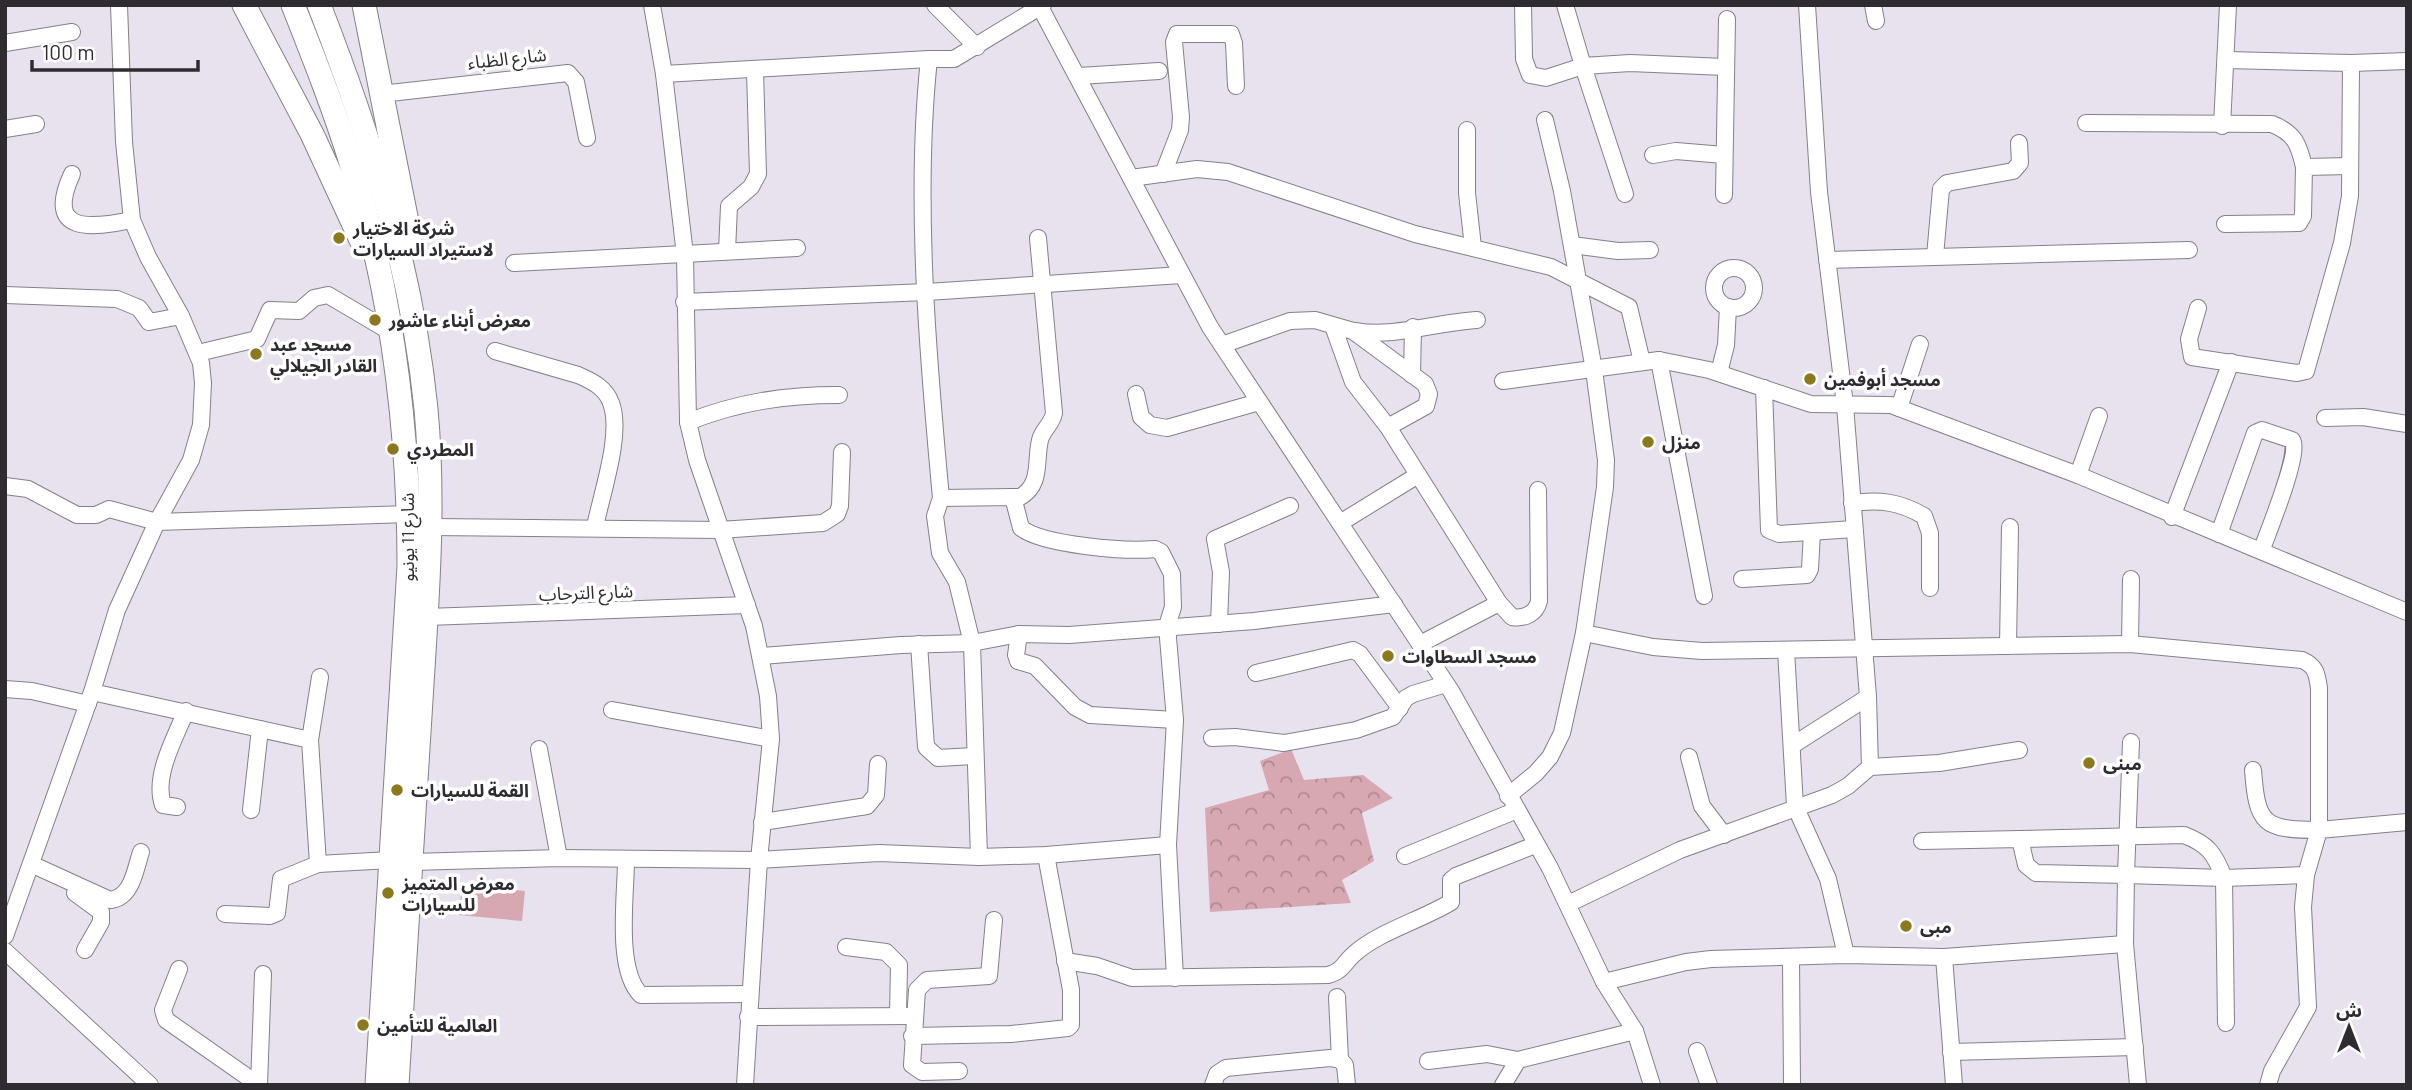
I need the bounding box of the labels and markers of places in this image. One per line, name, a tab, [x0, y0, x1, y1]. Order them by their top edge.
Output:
place label: شركة الاختيار لاستيراد السيارات	[352, 217, 494, 261]
marker: شركة الاختيار لاستيراد السيارات	[331, 230, 347, 246]
place label: معرض أبناء عاشور	[388, 308, 531, 332]
marker: معرض أبناء عاشور	[367, 312, 383, 328]
place label: مسجد عبد القادر الجيلالي	[270, 333, 377, 380]
marker: مسجد عبد القادر الجيلالي	[248, 346, 264, 362]
place label: مسجد أبوفمين	[1824, 367, 1941, 390]
marker: مسجد أبوفمين	[1802, 371, 1818, 387]
place label: منزل	[1662, 431, 1701, 454]
marker: منزل	[1640, 434, 1656, 450]
place label: المطردي	[407, 438, 474, 464]
marker: المطردي	[385, 441, 401, 457]
place label: مسجد السطاوات	[1402, 645, 1537, 667]
marker: مسجد السطاوات	[1380, 648, 1396, 664]
place label: مبنى	[2103, 752, 2142, 774]
marker: مبنى	[2081, 755, 2097, 771]
place label: القمة للسيارات	[411, 779, 529, 802]
marker: القمة للسيارات	[389, 782, 405, 798]
place label: معرض المتميز للسيارات	[401, 872, 515, 916]
marker: معرض المتميز للسيارات	[380, 885, 396, 901]
place label: مبى	[1920, 915, 1952, 937]
marker: مبى	[1898, 918, 1914, 934]
place label: العالمية للتأمين	[377, 1013, 497, 1036]
marker: العالمية للتأمين	[355, 1017, 371, 1033]

